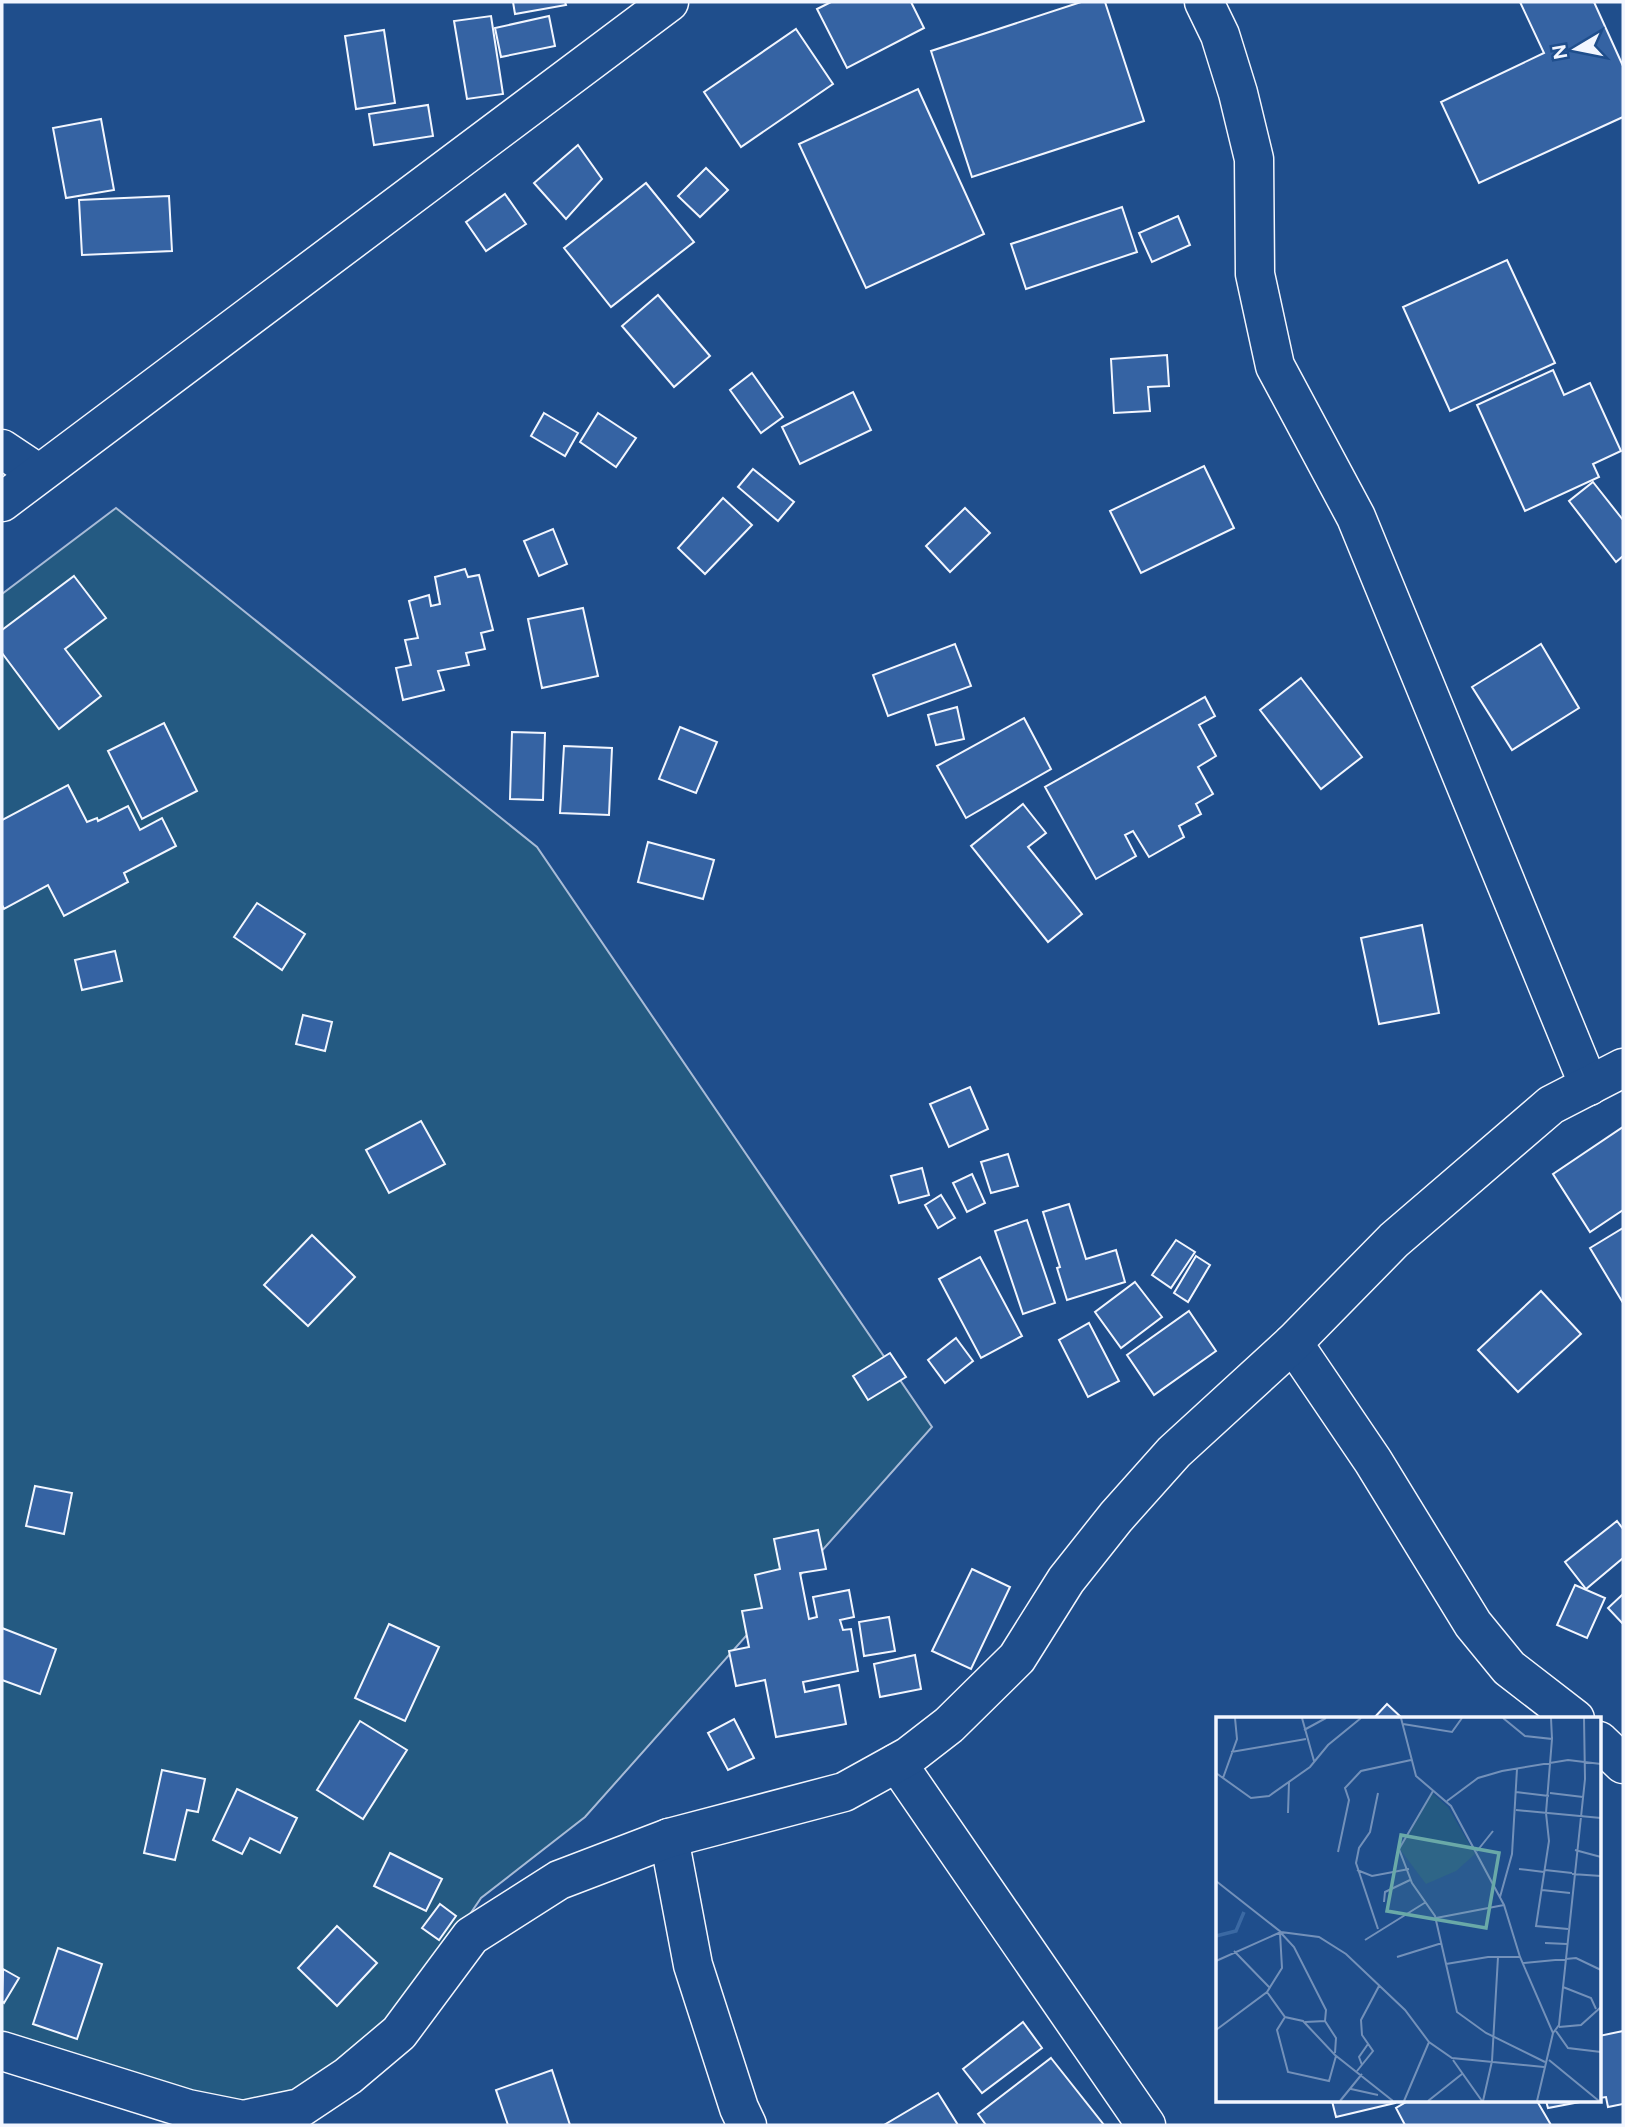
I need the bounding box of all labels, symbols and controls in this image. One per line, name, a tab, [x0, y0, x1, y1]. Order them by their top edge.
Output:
north arrow	[1541, 14, 1611, 84]
text: N	[1547, 43, 1572, 61]
inset map	[1216, 1717, 1600, 2102]

